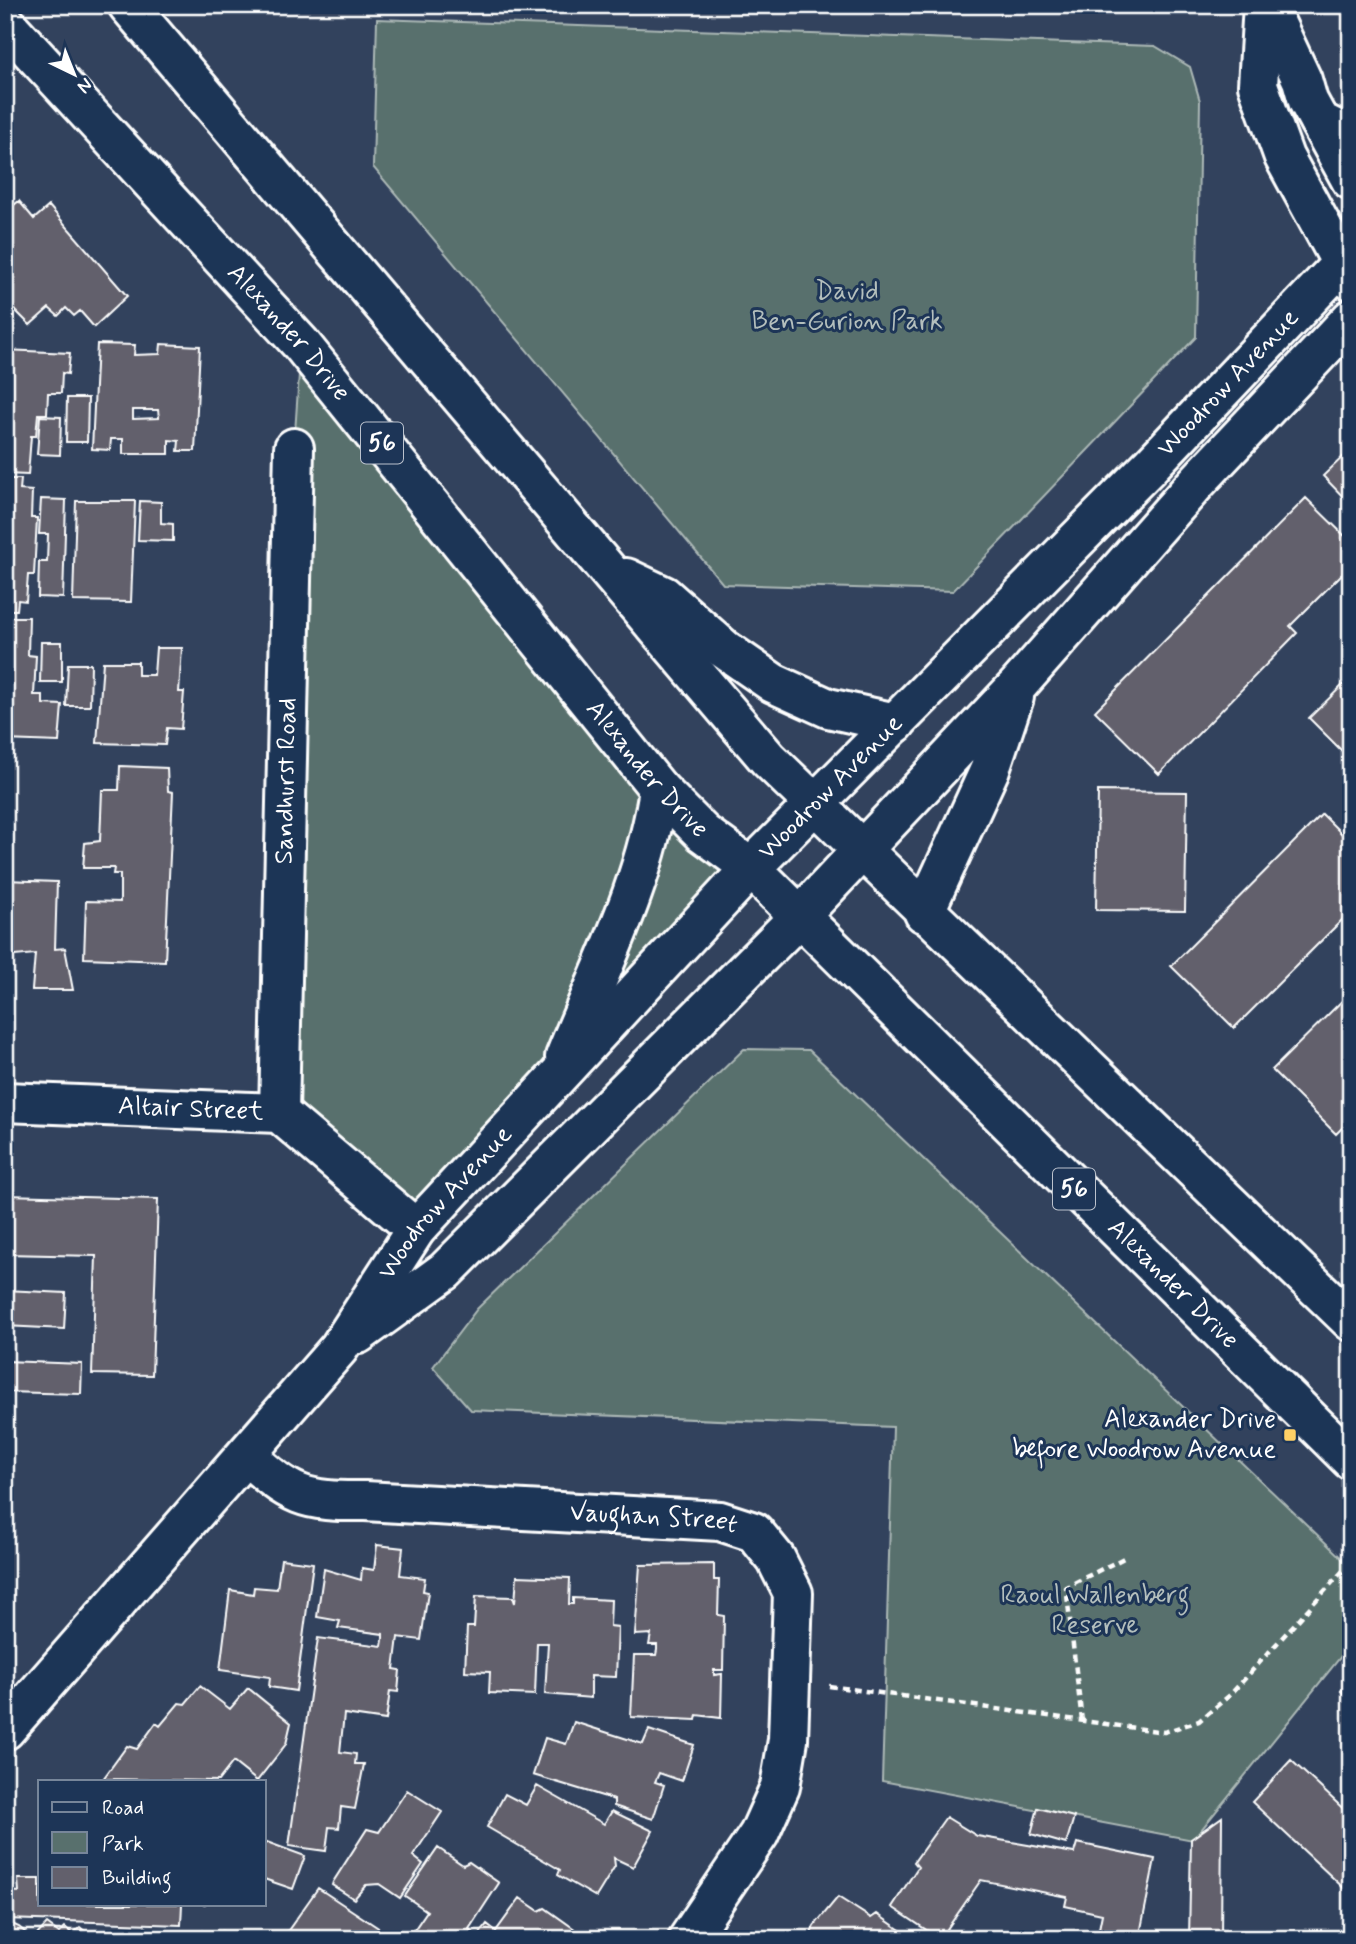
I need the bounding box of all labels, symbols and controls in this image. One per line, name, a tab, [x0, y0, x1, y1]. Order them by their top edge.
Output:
north arrow	[38, 38, 108, 108]
text: N	[71, 72, 98, 99]
street label: Alexander Drive	[219, 257, 358, 409]
park label: David Ben-Gurion Park	[751, 275, 943, 339]
street label: Woodrow Avenue	[1150, 302, 1307, 465]
road number: 56	[361, 422, 403, 463]
street label: Alexander Drive	[577, 694, 716, 846]
street label: Sandhurst Road	[268, 697, 305, 865]
street label: Woodrow Avenue	[751, 707, 911, 868]
street label: Altair Street	[117, 1090, 264, 1129]
street label: Woodrow Avenue	[371, 1118, 520, 1286]
road number: 56	[1053, 1168, 1095, 1210]
street label: Alexander Drive	[1100, 1212, 1246, 1357]
place label: Alexander Drive before Woodrow Avenue	[1012, 1403, 1276, 1469]
marker: Alexander Drive before Woodrow Avenue	[1282, 1427, 1298, 1443]
street label: Vaughan Street	[569, 1496, 742, 1543]
park label: Raoul Wallenberg Reserve	[1001, 1579, 1189, 1643]
legend	[38, 1780, 266, 1906]
text: Road	[102, 1794, 144, 1822]
text: Park	[102, 1830, 144, 1858]
text: Building	[102, 1864, 172, 1894]

